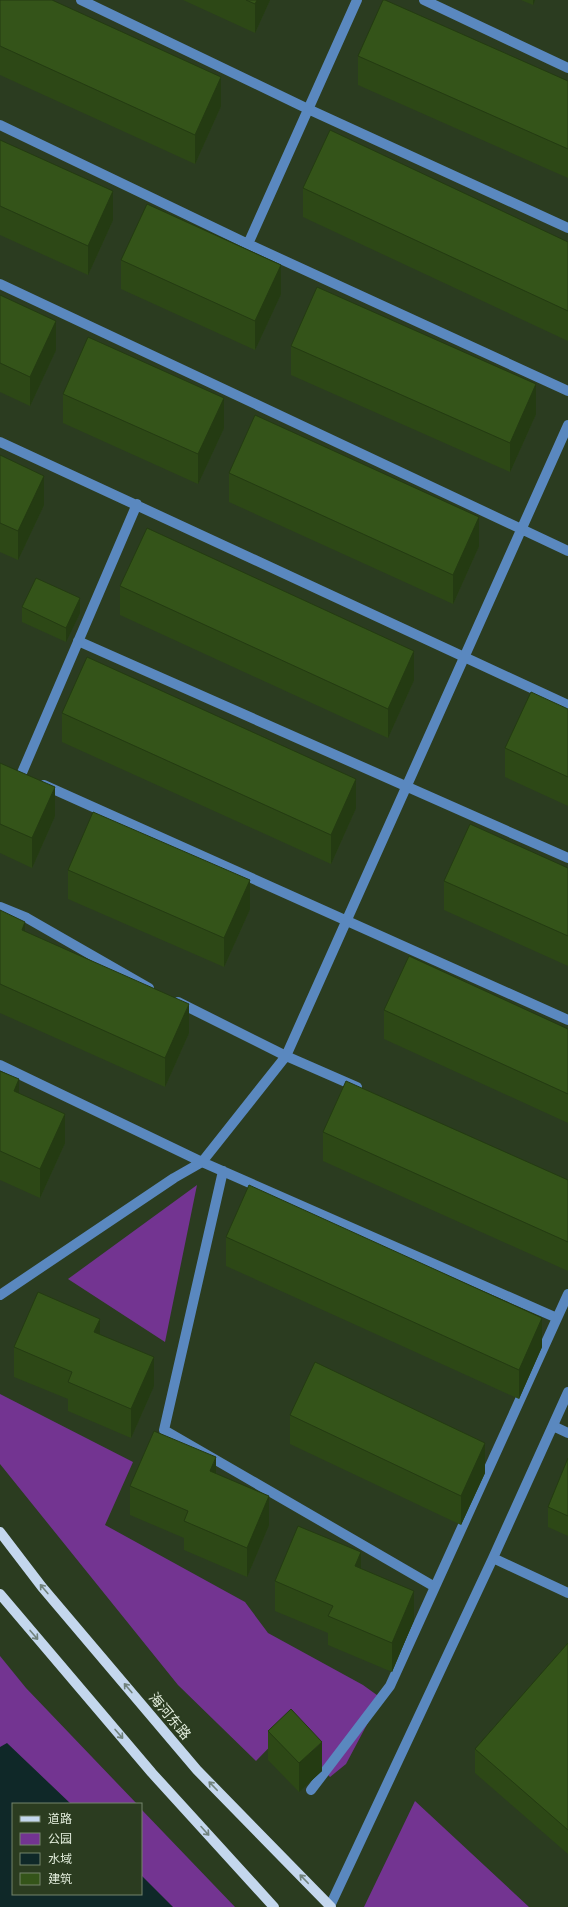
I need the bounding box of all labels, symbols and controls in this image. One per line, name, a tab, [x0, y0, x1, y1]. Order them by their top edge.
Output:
one-way arrow	[40, 1584, 49, 1594]
one-way arrow	[29, 1630, 39, 1640]
one-way arrow	[123, 1683, 132, 1694]
street label: 海河东路	[146, 1689, 194, 1743]
one-way arrow	[114, 1728, 123, 1739]
one-way arrow	[208, 1781, 218, 1791]
legend	[12, 1803, 142, 1895]
text: 道路	[48, 1812, 72, 1826]
one-way arrow	[200, 1826, 210, 1836]
text: 公园	[48, 1832, 72, 1846]
text: 水域	[48, 1852, 72, 1866]
text: 建筑	[48, 1872, 72, 1886]
one-way arrow	[299, 1874, 309, 1884]

